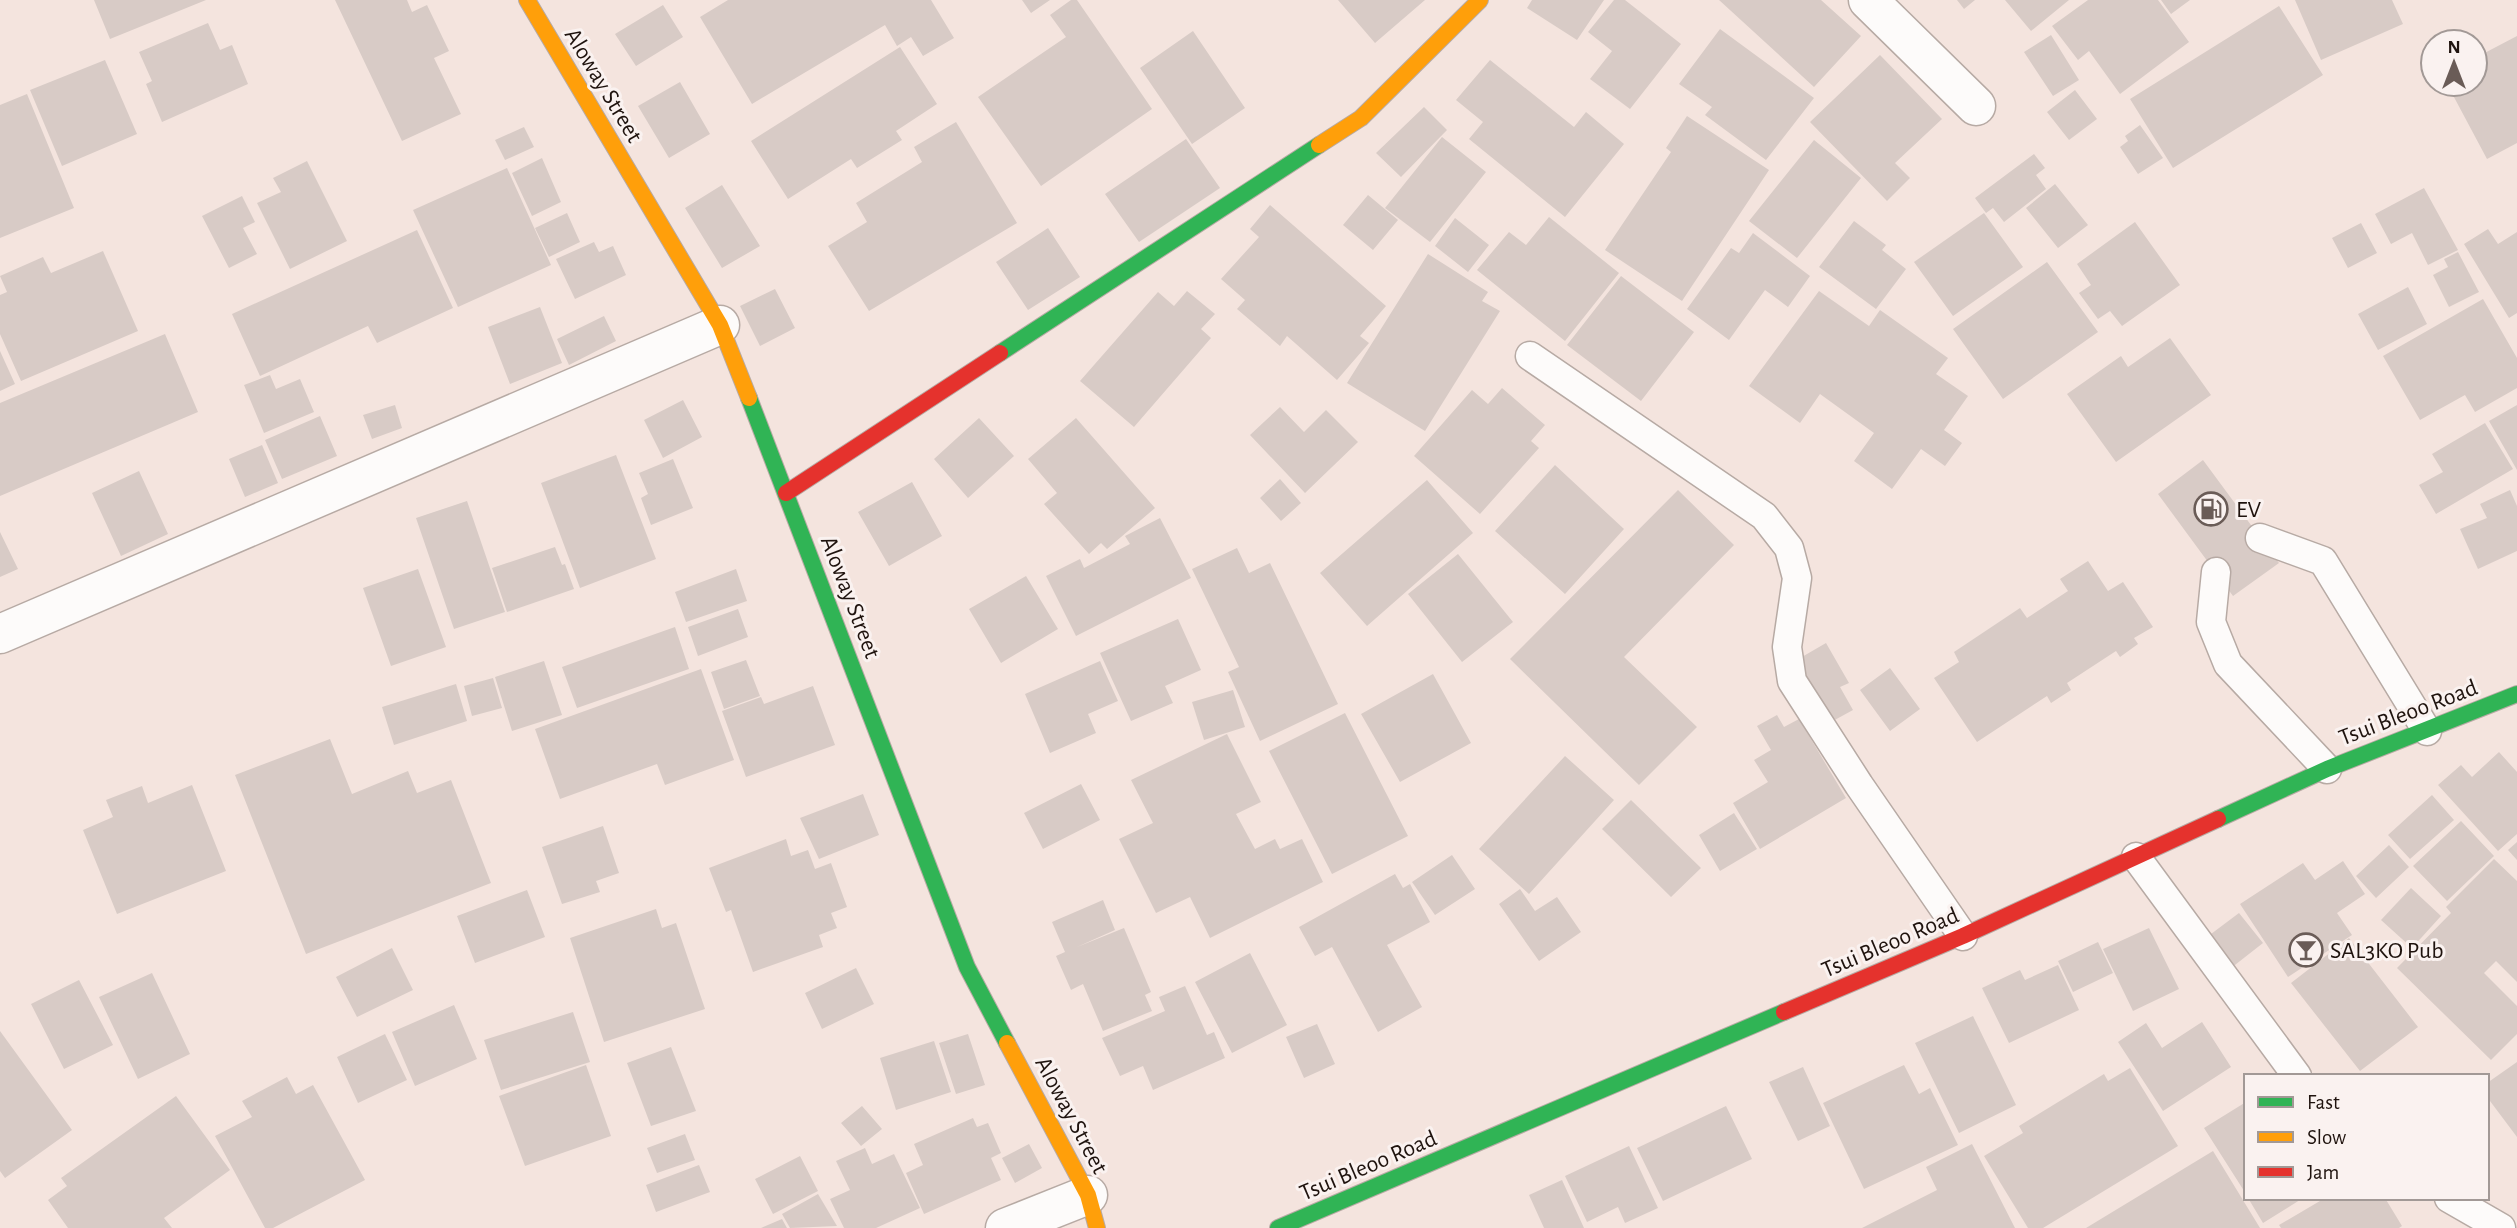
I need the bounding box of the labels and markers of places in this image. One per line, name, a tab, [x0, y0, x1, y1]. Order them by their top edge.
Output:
fuel station icon: EV	[2192, 490, 2230, 528]
place label: EV	[2236, 498, 2262, 522]
bar icon: SAL3KO Pub	[2287, 931, 2325, 969]
place label: SAL3KO Pub	[2330, 939, 2444, 963]

